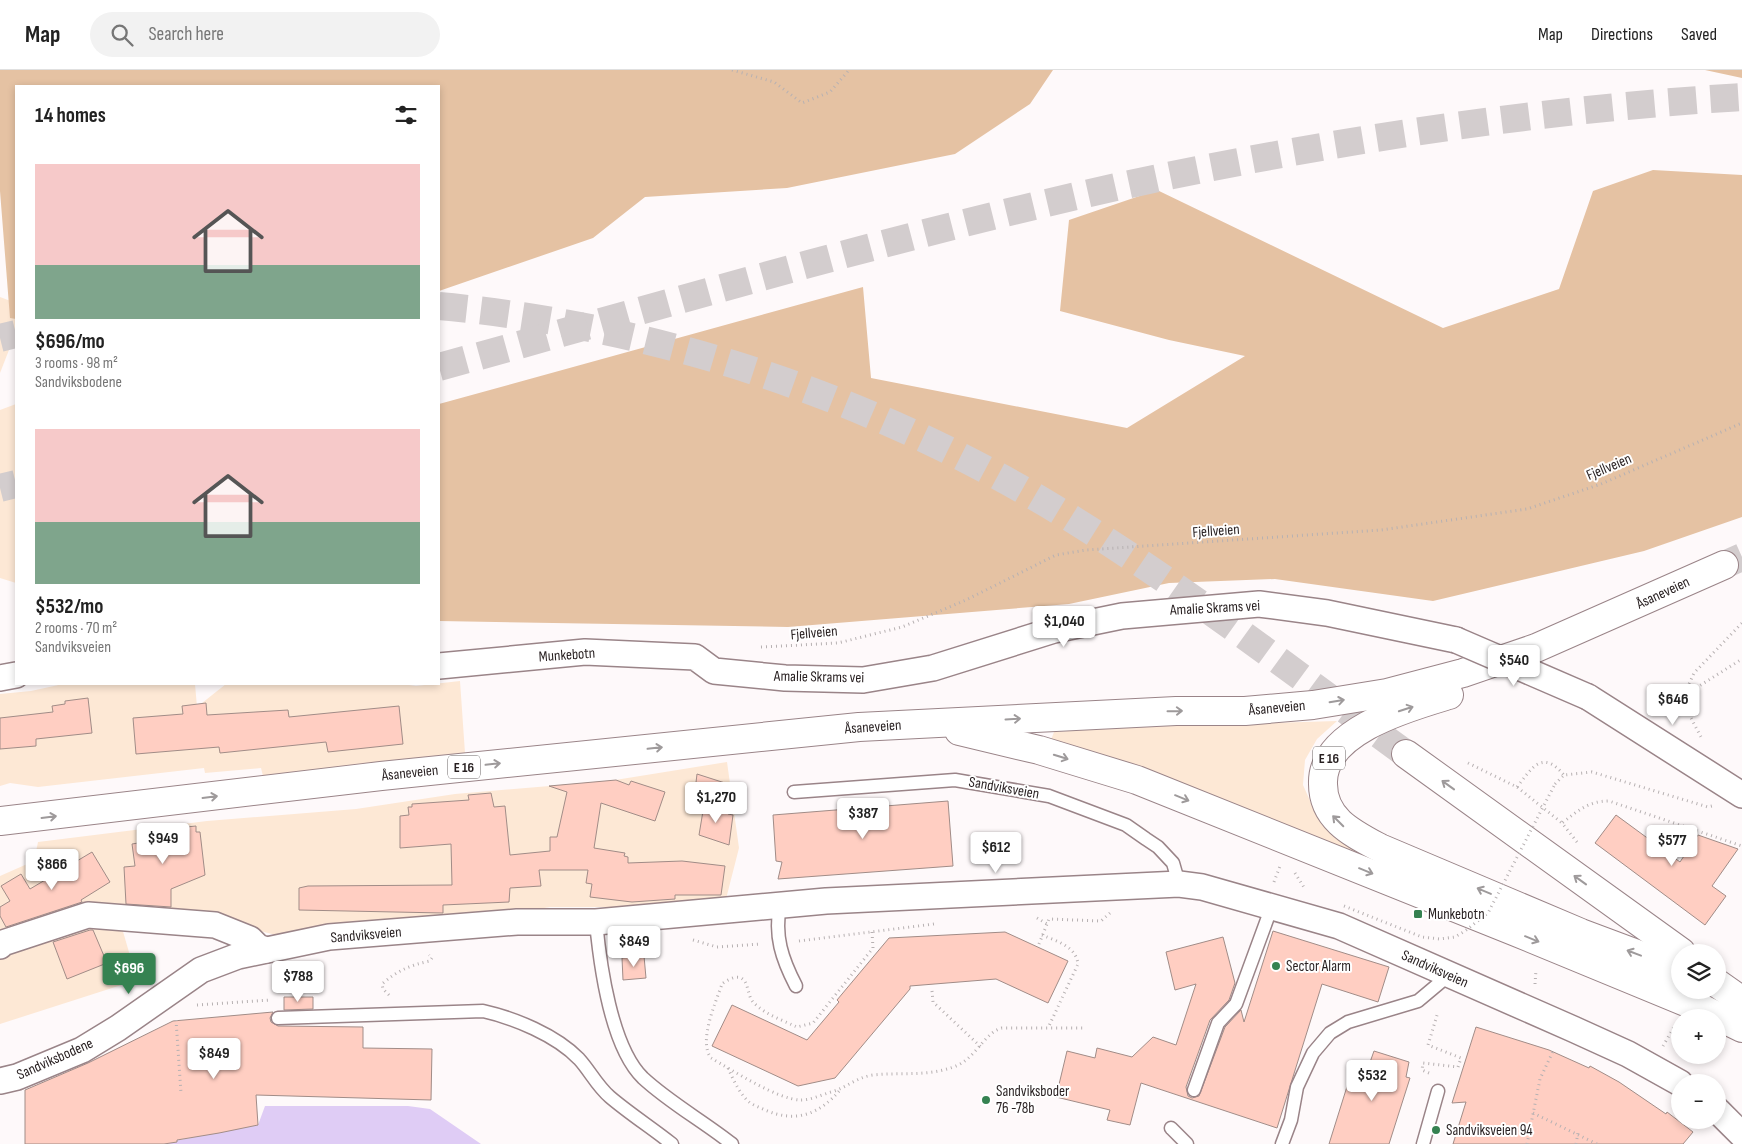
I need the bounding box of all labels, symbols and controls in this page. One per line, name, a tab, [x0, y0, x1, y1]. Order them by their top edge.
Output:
search box	[90, 12, 440, 57]
text: Map	[25, 20, 60, 49]
icon: search	[108, 21, 136, 49]
text: Search here	[148, 23, 224, 46]
text: Map	[1538, 24, 1563, 45]
text: Directions	[1591, 24, 1653, 45]
text: Saved	[1681, 24, 1717, 45]
icon: filters	[392, 101, 420, 129]
text: 14 homes	[35, 103, 106, 128]
icon: home	[183, 196, 273, 286]
text: $696/mo	[35, 329, 105, 354]
text: 3 rooms · 98 m²	[35, 354, 118, 373]
text: Sandviksbodene	[35, 373, 122, 392]
street label: Fjellveien	[1584, 449, 1634, 485]
icon: home	[183, 461, 273, 551]
street label: Fjellveien	[1192, 520, 1240, 542]
street label: Åsaneveien	[1632, 572, 1693, 614]
text: $532/mo	[35, 594, 103, 619]
street label: Amalie Skrams vei	[1168, 596, 1261, 620]
pin: $1,040	[1023, 606, 1105, 648]
text: $1,040	[1043, 612, 1085, 631]
text: 2 rooms · 70 m²	[35, 619, 117, 638]
street label: Fjellveien	[790, 621, 838, 645]
text: Sandviksveien	[35, 638, 111, 657]
street label: Munkebotn	[538, 644, 596, 666]
pin: $540	[1484, 644, 1544, 687]
text: $540	[1499, 651, 1529, 670]
street label: Amalie Skrams vei	[773, 667, 865, 687]
pin: $646	[1643, 684, 1703, 726]
text: $646	[1658, 690, 1688, 709]
street label: Åsaneveien	[1247, 696, 1306, 720]
one-way arrow	[1329, 696, 1345, 706]
one-way arrow	[1398, 703, 1414, 713]
one-way arrow	[1167, 706, 1183, 716]
one-way arrow	[1004, 714, 1021, 724]
street label: Åsaneveien	[843, 716, 902, 739]
one-way arrow	[646, 743, 662, 752]
road number: E 16	[1313, 746, 1345, 770]
one-way arrow	[1053, 752, 1069, 762]
road number: E 16	[448, 756, 480, 779]
one-way arrow	[485, 759, 501, 769]
street label: Åsaneveien	[380, 761, 439, 786]
street label: Sandviksveien	[967, 772, 1041, 804]
one-way arrow	[1442, 779, 1455, 790]
pin: $1,270	[675, 782, 757, 824]
text: $1,270	[696, 788, 736, 807]
one-way arrow	[201, 792, 217, 802]
one-way arrow	[1174, 794, 1189, 803]
pin: $387	[833, 798, 893, 840]
text: $387	[848, 804, 878, 823]
one-way arrow	[40, 812, 56, 822]
one-way arrow	[1332, 815, 1345, 827]
pin: $949	[133, 822, 193, 865]
pin: $577	[1642, 824, 1702, 867]
text: $949	[148, 829, 178, 848]
text: $577	[1657, 831, 1687, 850]
pin: $612	[966, 832, 1026, 874]
text: $612	[981, 838, 1011, 857]
pin: $866	[22, 848, 82, 891]
text: $866	[37, 855, 67, 874]
one-way arrow	[1358, 867, 1373, 876]
one-way arrow	[1573, 875, 1587, 885]
one-way arrow	[1477, 886, 1492, 896]
place label: Munkebotn	[1428, 905, 1485, 924]
marker: Munkebotn	[1412, 908, 1424, 920]
street label: Sandviksveien	[330, 922, 402, 948]
pin: $849	[604, 926, 664, 968]
text: $849	[619, 932, 649, 951]
one-way arrow	[1524, 935, 1539, 945]
map controls	[1671, 944, 1726, 1129]
button: layers	[1671, 944, 1726, 999]
street label: Sandviksveien	[1399, 946, 1471, 992]
one-way arrow	[1627, 948, 1643, 957]
pin: $696	[99, 952, 159, 995]
place label: Sector Alarm	[1286, 957, 1351, 976]
text: $696	[114, 959, 144, 978]
pin: $788	[268, 960, 328, 1003]
marker: Sector Alarm	[1270, 960, 1282, 972]
text: $788	[283, 967, 313, 986]
button: +	[1671, 1009, 1726, 1064]
street label: Sandviksbodene	[14, 1034, 96, 1084]
pin: $849	[184, 1038, 244, 1080]
text: $849	[199, 1044, 229, 1063]
pin: $532	[1342, 1060, 1402, 1102]
text: $532	[1357, 1066, 1387, 1085]
button: −	[1671, 1074, 1726, 1129]
place label: Sandviksboder 76 -78b	[996, 1082, 1070, 1118]
marker: Sandviksboder 76 -78b	[980, 1094, 992, 1106]
place label: Sandviksveien 94	[1446, 1121, 1533, 1140]
marker: Sandviksveien 94	[1430, 1124, 1442, 1136]

